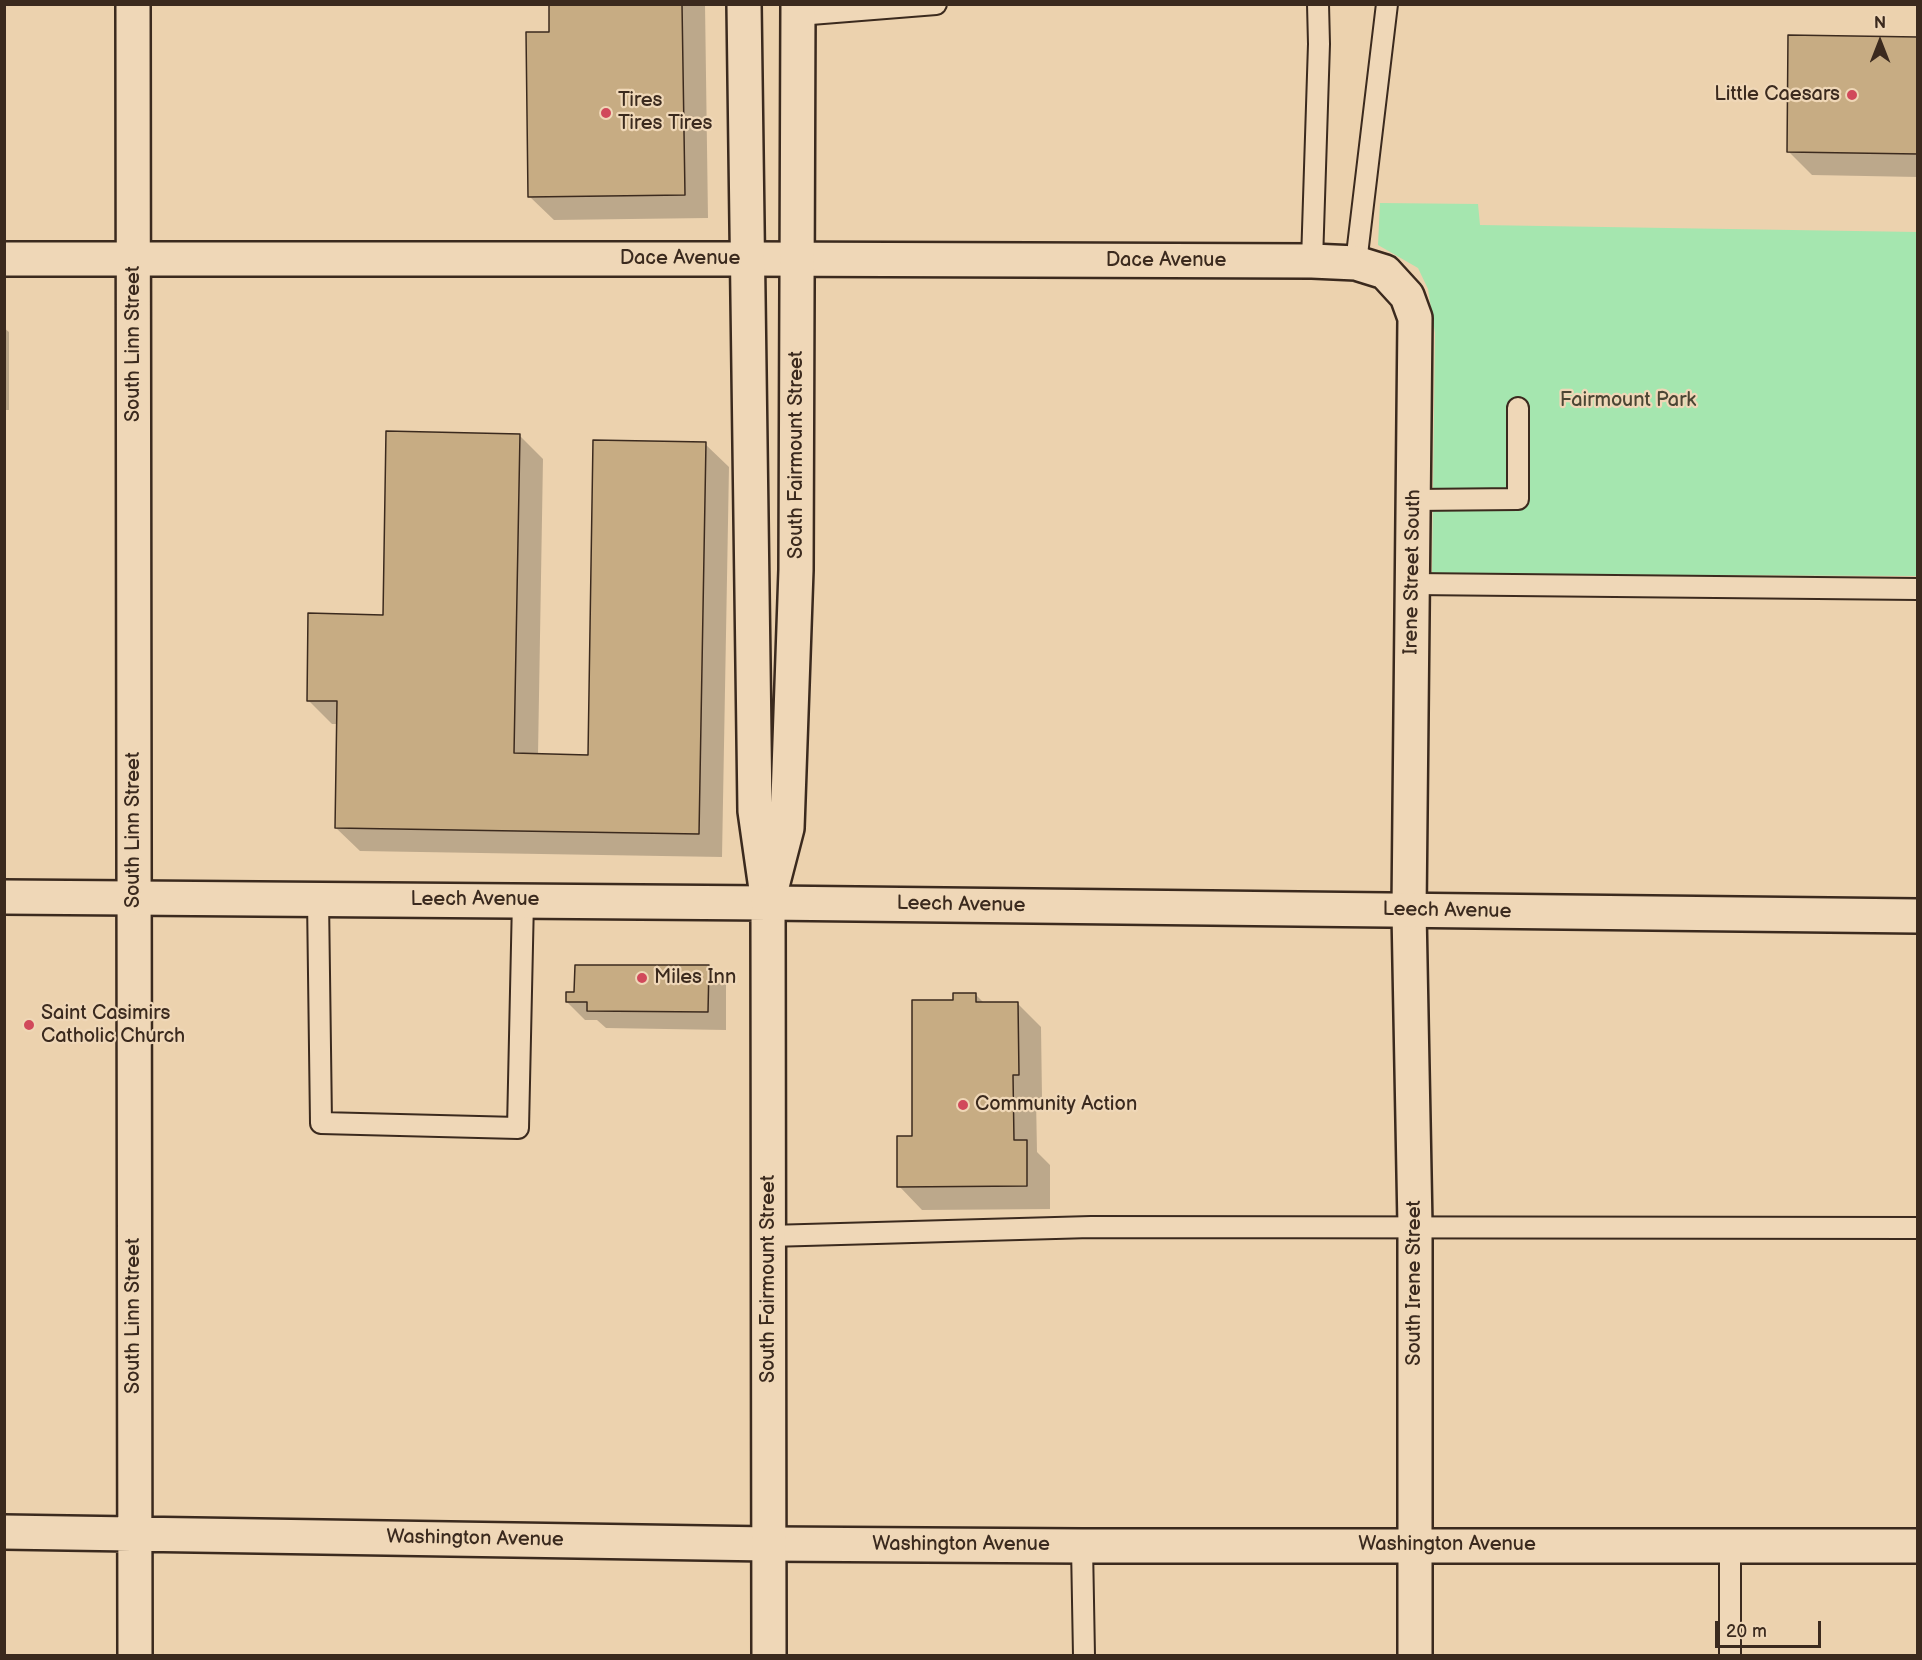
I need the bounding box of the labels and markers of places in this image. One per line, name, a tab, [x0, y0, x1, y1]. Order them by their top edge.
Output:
place label: Little Caesars	[1714, 83, 1840, 107]
marker: Little Caesars	[1845, 88, 1859, 102]
place label: Tires Tires Tires	[618, 89, 712, 136]
marker: Tires Tires Tires	[599, 106, 613, 120]
place label: Miles Inn	[654, 966, 736, 990]
marker: Miles Inn	[635, 971, 649, 985]
place label: Saint Casimirs Catholic Church	[41, 1002, 185, 1049]
marker: Saint Casimirs Catholic Church	[22, 1018, 36, 1032]
place label: Community Action	[975, 1093, 1137, 1117]
marker: Community Action	[956, 1098, 970, 1112]

